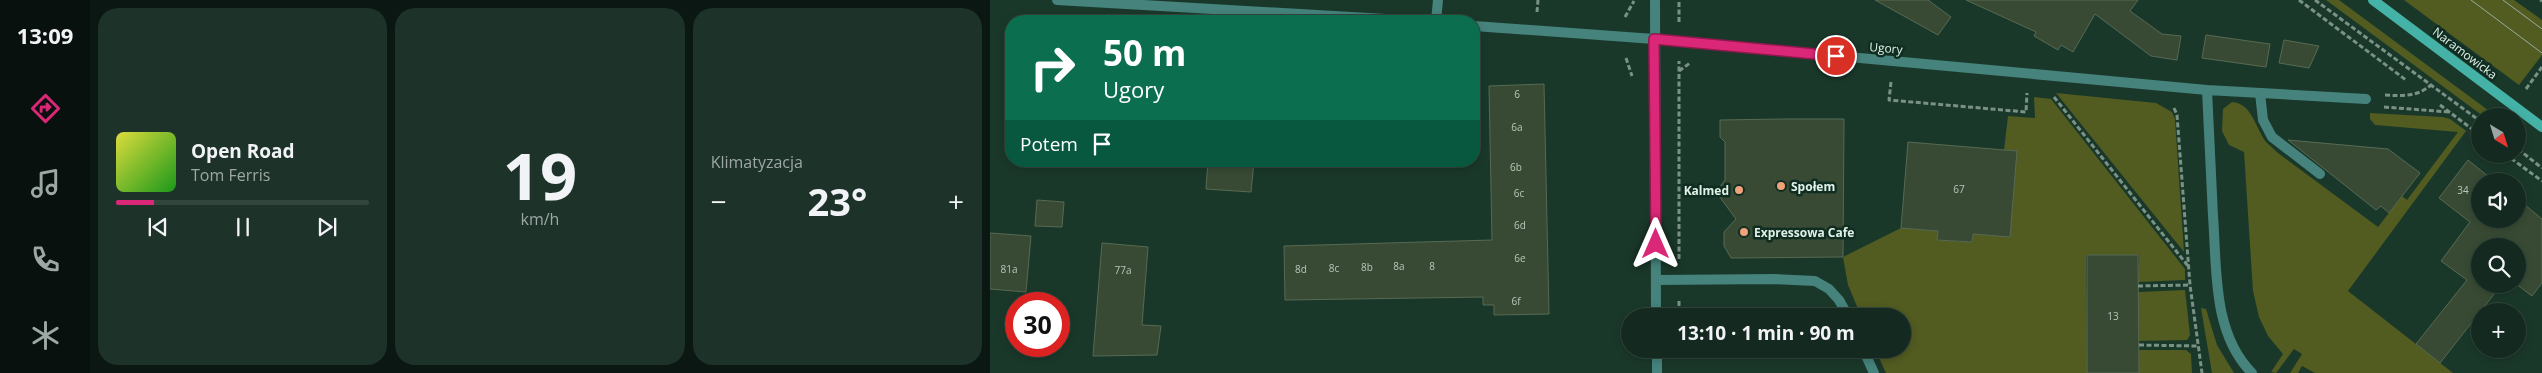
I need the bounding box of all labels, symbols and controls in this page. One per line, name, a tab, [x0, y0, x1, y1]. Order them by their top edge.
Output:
text: 13:09	[17, 20, 73, 50]
street label: Naramowicka	[2429, 23, 2501, 83]
text: 50 m	[1103, 29, 1186, 76]
icon: right	[1020, 35, 1085, 100]
pin	[1815, 35, 1857, 77]
street label: Ugory	[1869, 38, 1904, 58]
icon: arrive	[1822, 42, 1850, 70]
text: Ugory	[1103, 74, 1164, 104]
house number: 6	[1514, 87, 1520, 101]
icon: directions	[28, 91, 63, 126]
north arrow	[2471, 108, 2526, 162]
map controls	[2471, 108, 2526, 358]
house number: 6a	[1511, 120, 1523, 134]
icon: arrive	[1088, 130, 1116, 158]
text: 19	[503, 131, 577, 219]
text: Potem	[1020, 131, 1078, 157]
text: Open Road	[191, 138, 295, 164]
text: Klimatyzacja	[711, 151, 803, 173]
house number: 6b	[1510, 160, 1522, 174]
text: Tom Ferris	[191, 164, 270, 186]
icon: music	[28, 166, 63, 201]
button: sound	[2471, 173, 2526, 228]
text: 23°	[807, 175, 867, 227]
place label: Społem	[1791, 178, 1835, 195]
marker: Społem	[1775, 180, 1787, 192]
text: −	[711, 182, 727, 220]
text: +	[948, 182, 964, 220]
place label: Kalmed	[1684, 182, 1729, 199]
house number: 67	[1953, 182, 1965, 196]
house number: 34	[2457, 183, 2469, 197]
marker: Kalmed	[1733, 184, 1745, 196]
house number: 6c	[1514, 186, 1524, 200]
text: km/h	[521, 208, 559, 230]
icon: previous	[144, 213, 172, 241]
icon: pause	[229, 213, 257, 241]
icon: next	[313, 213, 341, 241]
position arrow	[1629, 217, 1681, 269]
house number: 6d	[1514, 218, 1526, 232]
place label: Expressowa Cafe	[1754, 224, 1854, 241]
marker: Expressowa Cafe	[1738, 226, 1750, 238]
button: search	[2471, 238, 2526, 293]
icon: phone	[28, 242, 63, 277]
house number: 6e	[1514, 251, 1526, 265]
house number: 8a	[1393, 259, 1405, 273]
house number: 8	[1429, 259, 1435, 273]
house number: 8b	[1361, 260, 1373, 274]
house number: 8c	[1329, 261, 1339, 275]
house number: 81a	[1001, 262, 1018, 276]
house number: 8d	[1295, 262, 1307, 276]
house number: 77a	[1115, 263, 1132, 277]
speed limit sign: 30	[1005, 292, 1070, 357]
house number: 6f	[1511, 294, 1521, 308]
button: +	[2471, 303, 2526, 358]
house number: 13	[2107, 309, 2119, 323]
icon: climate	[28, 318, 63, 353]
text: 13:10 · 1 min · 90 m	[1677, 320, 1855, 346]

